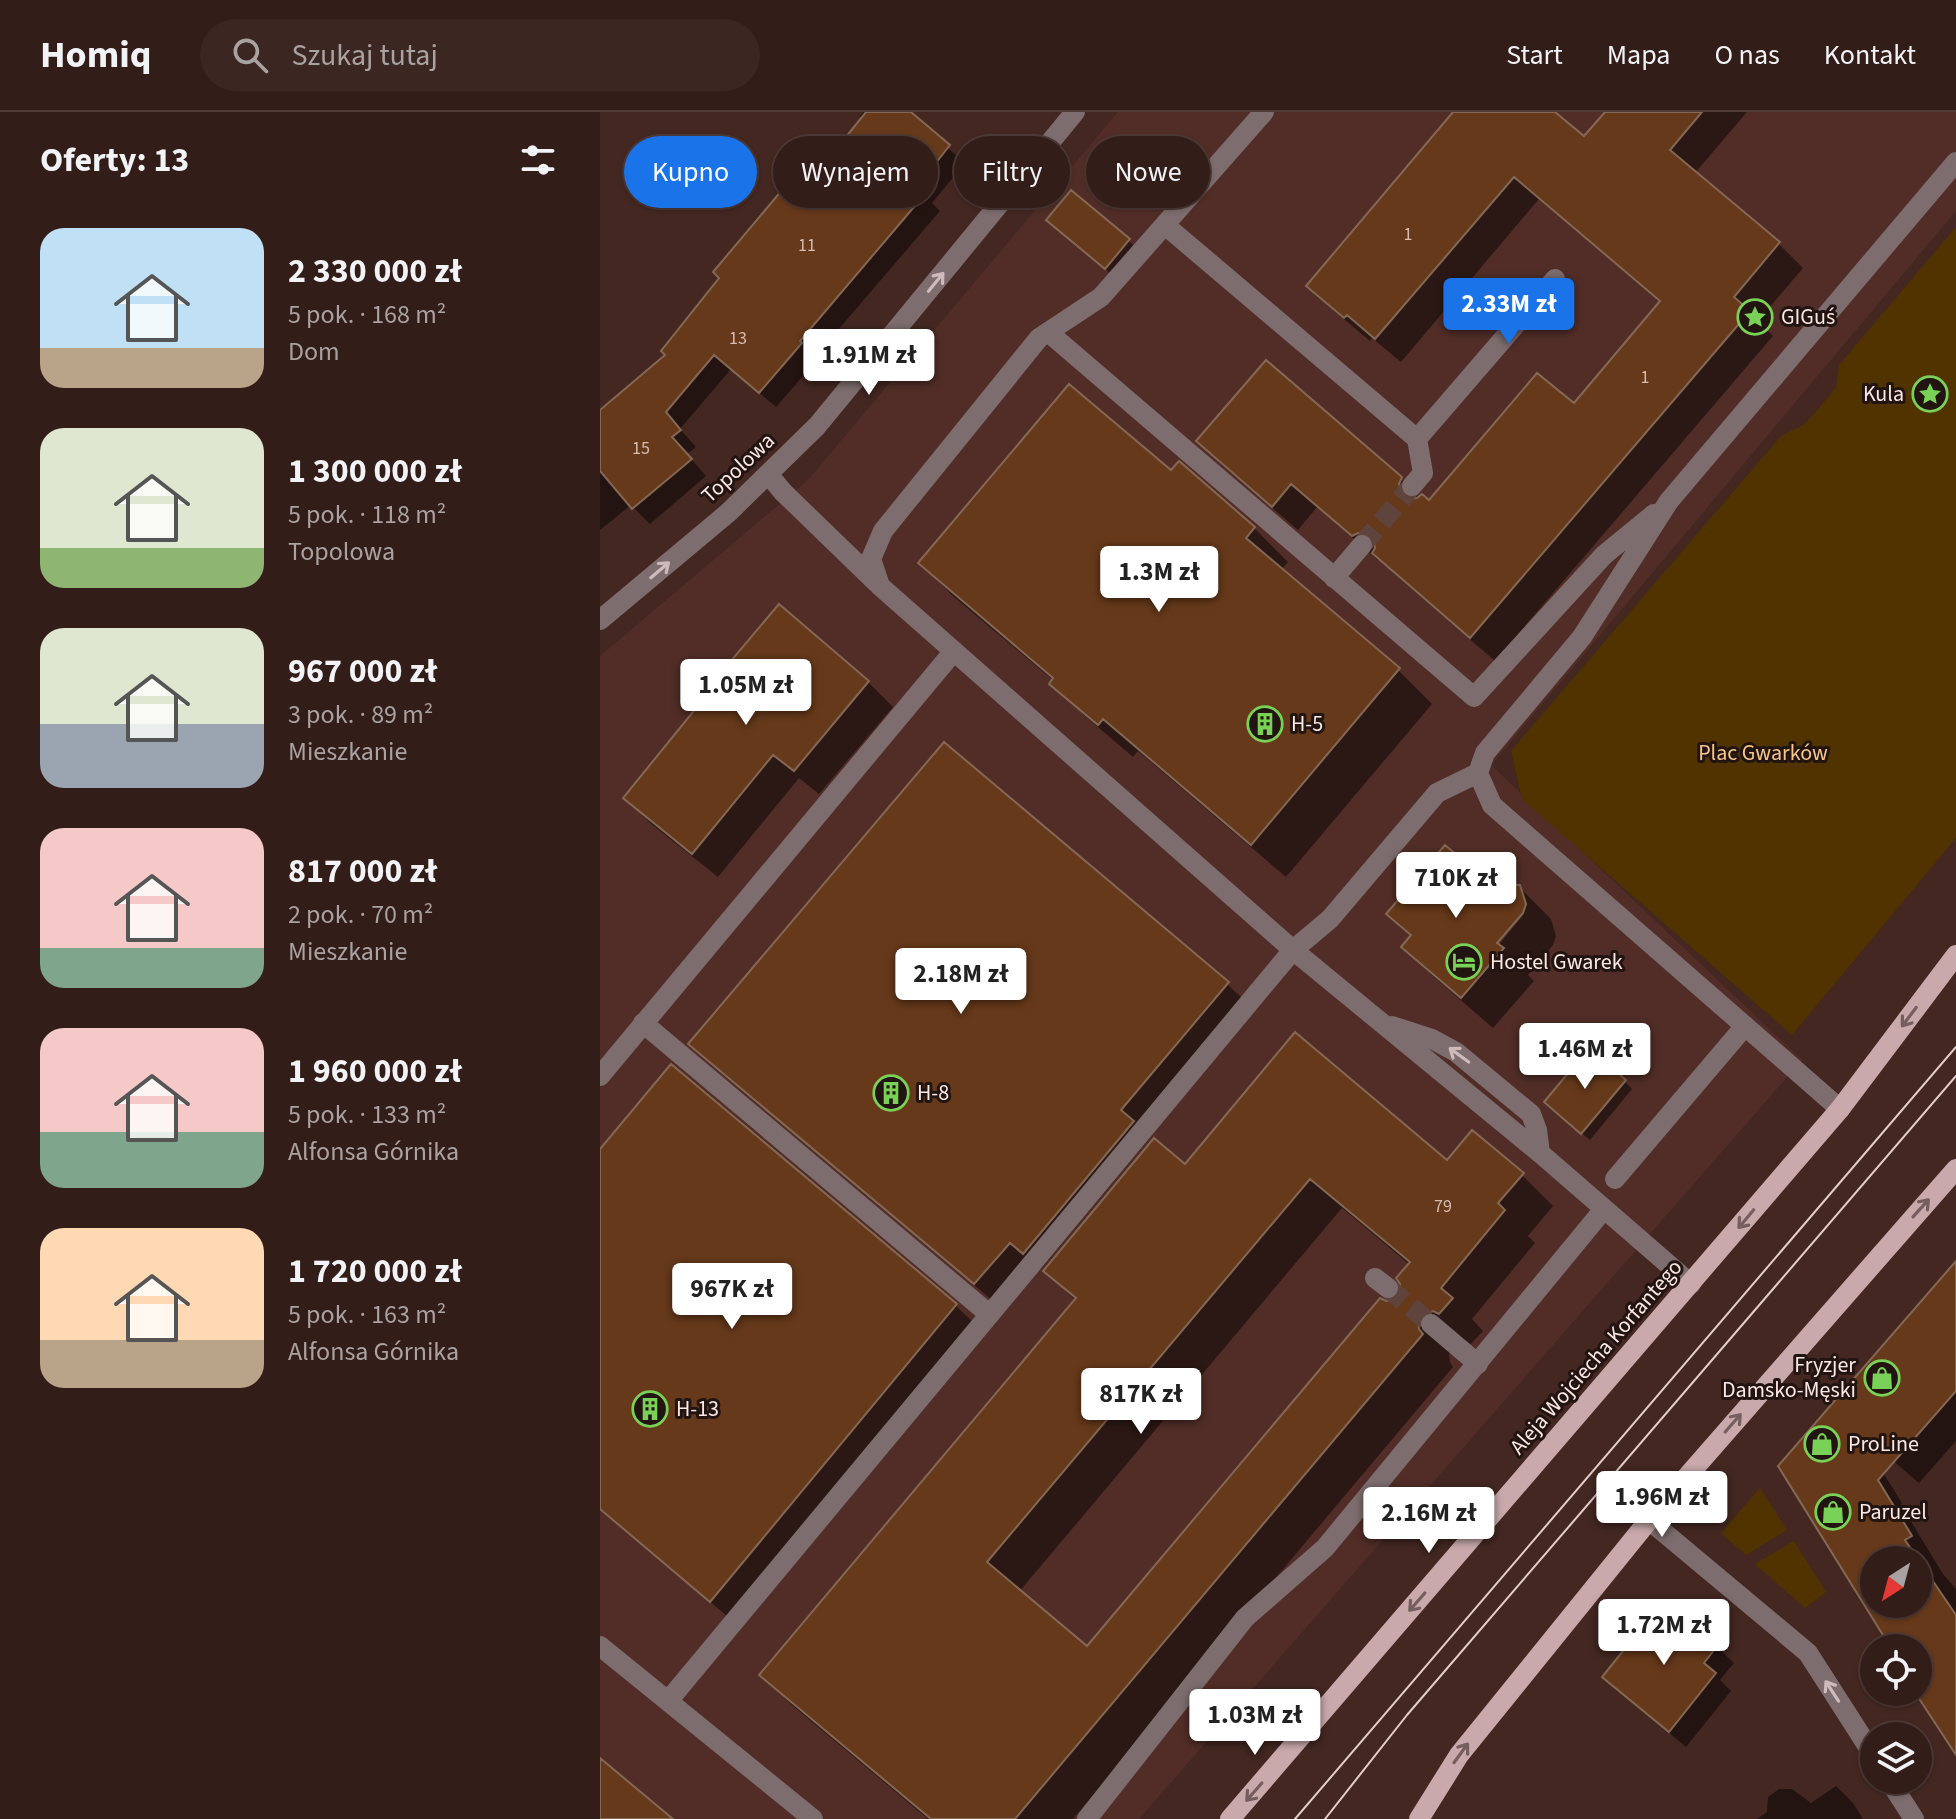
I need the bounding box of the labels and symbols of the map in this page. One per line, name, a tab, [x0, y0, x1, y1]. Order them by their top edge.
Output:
house number: 1	[1404, 222, 1412, 247]
house number: 11	[798, 233, 816, 258]
one-way arrow	[927, 272, 945, 292]
pin: 2.33M zł	[1426, 278, 1592, 346]
place icon: GIGuś	[1736, 298, 1774, 336]
place label: GIGuś	[1781, 301, 1835, 333]
house number: 13	[729, 326, 747, 351]
pin: 1.91M zł	[786, 329, 952, 397]
house number: 1	[1641, 365, 1649, 390]
place icon: Kula	[1911, 375, 1949, 413]
place label: Kula	[1863, 378, 1904, 410]
street label: Topolowa	[694, 425, 782, 511]
house number: 15	[632, 436, 650, 461]
pin: 1.3M zł	[1085, 546, 1233, 614]
one-way arrow	[649, 561, 669, 579]
pin: 1.05M zł	[663, 659, 829, 727]
building icon: H-5	[1246, 705, 1284, 743]
place label: H-5	[1291, 708, 1323, 740]
park label: Plac Gwarków	[1698, 737, 1828, 769]
pin: 710K zł	[1382, 852, 1530, 920]
hotel icon: Hostel Gwarek	[1445, 943, 1483, 981]
place label: Hostel Gwarek	[1490, 946, 1623, 978]
pin: 2.18M zł	[878, 948, 1044, 1016]
one-way arrow	[1901, 1006, 1918, 1027]
pin: 1.46M zł	[1502, 1023, 1668, 1091]
one-way arrow	[1448, 1047, 1470, 1063]
building icon: H-8	[872, 1074, 910, 1112]
place label: H-8	[917, 1077, 949, 1109]
house number: 79	[1434, 1194, 1452, 1219]
one-way arrow	[1912, 1198, 1931, 1218]
one-way arrow	[1737, 1209, 1755, 1229]
street label: Aleja Wojciecha Korfantego	[1502, 1252, 1690, 1462]
pin: 967K zł	[658, 1263, 806, 1331]
place label: Fryzjer Damsko-Męski	[1722, 1349, 1856, 1406]
shop icon: Fryzjer Damsko-Męski	[1863, 1359, 1901, 1397]
pin: 817K zł	[1067, 1368, 1215, 1436]
building icon: H-13	[631, 1390, 669, 1428]
place label: H-13	[676, 1393, 719, 1425]
one-way arrow	[1724, 1413, 1742, 1434]
shop icon: ProLine	[1803, 1425, 1841, 1463]
place label: ProLine	[1848, 1428, 1919, 1460]
pin: 1.96M zł	[1579, 1471, 1745, 1539]
pin: 2.16M zł	[1346, 1487, 1512, 1555]
shop icon: Paruzel	[1814, 1493, 1852, 1531]
place label: Paruzel	[1859, 1496, 1927, 1528]
north arrow	[1860, 1546, 1932, 1618]
one-way arrow	[1408, 1591, 1426, 1612]
pin: 1.72M zł	[1581, 1599, 1747, 1667]
one-way arrow	[1823, 1680, 1839, 1703]
pin: 1.03M zł	[1172, 1689, 1338, 1757]
one-way arrow	[1453, 1743, 1470, 1765]
one-way arrow	[1245, 1782, 1263, 1802]

